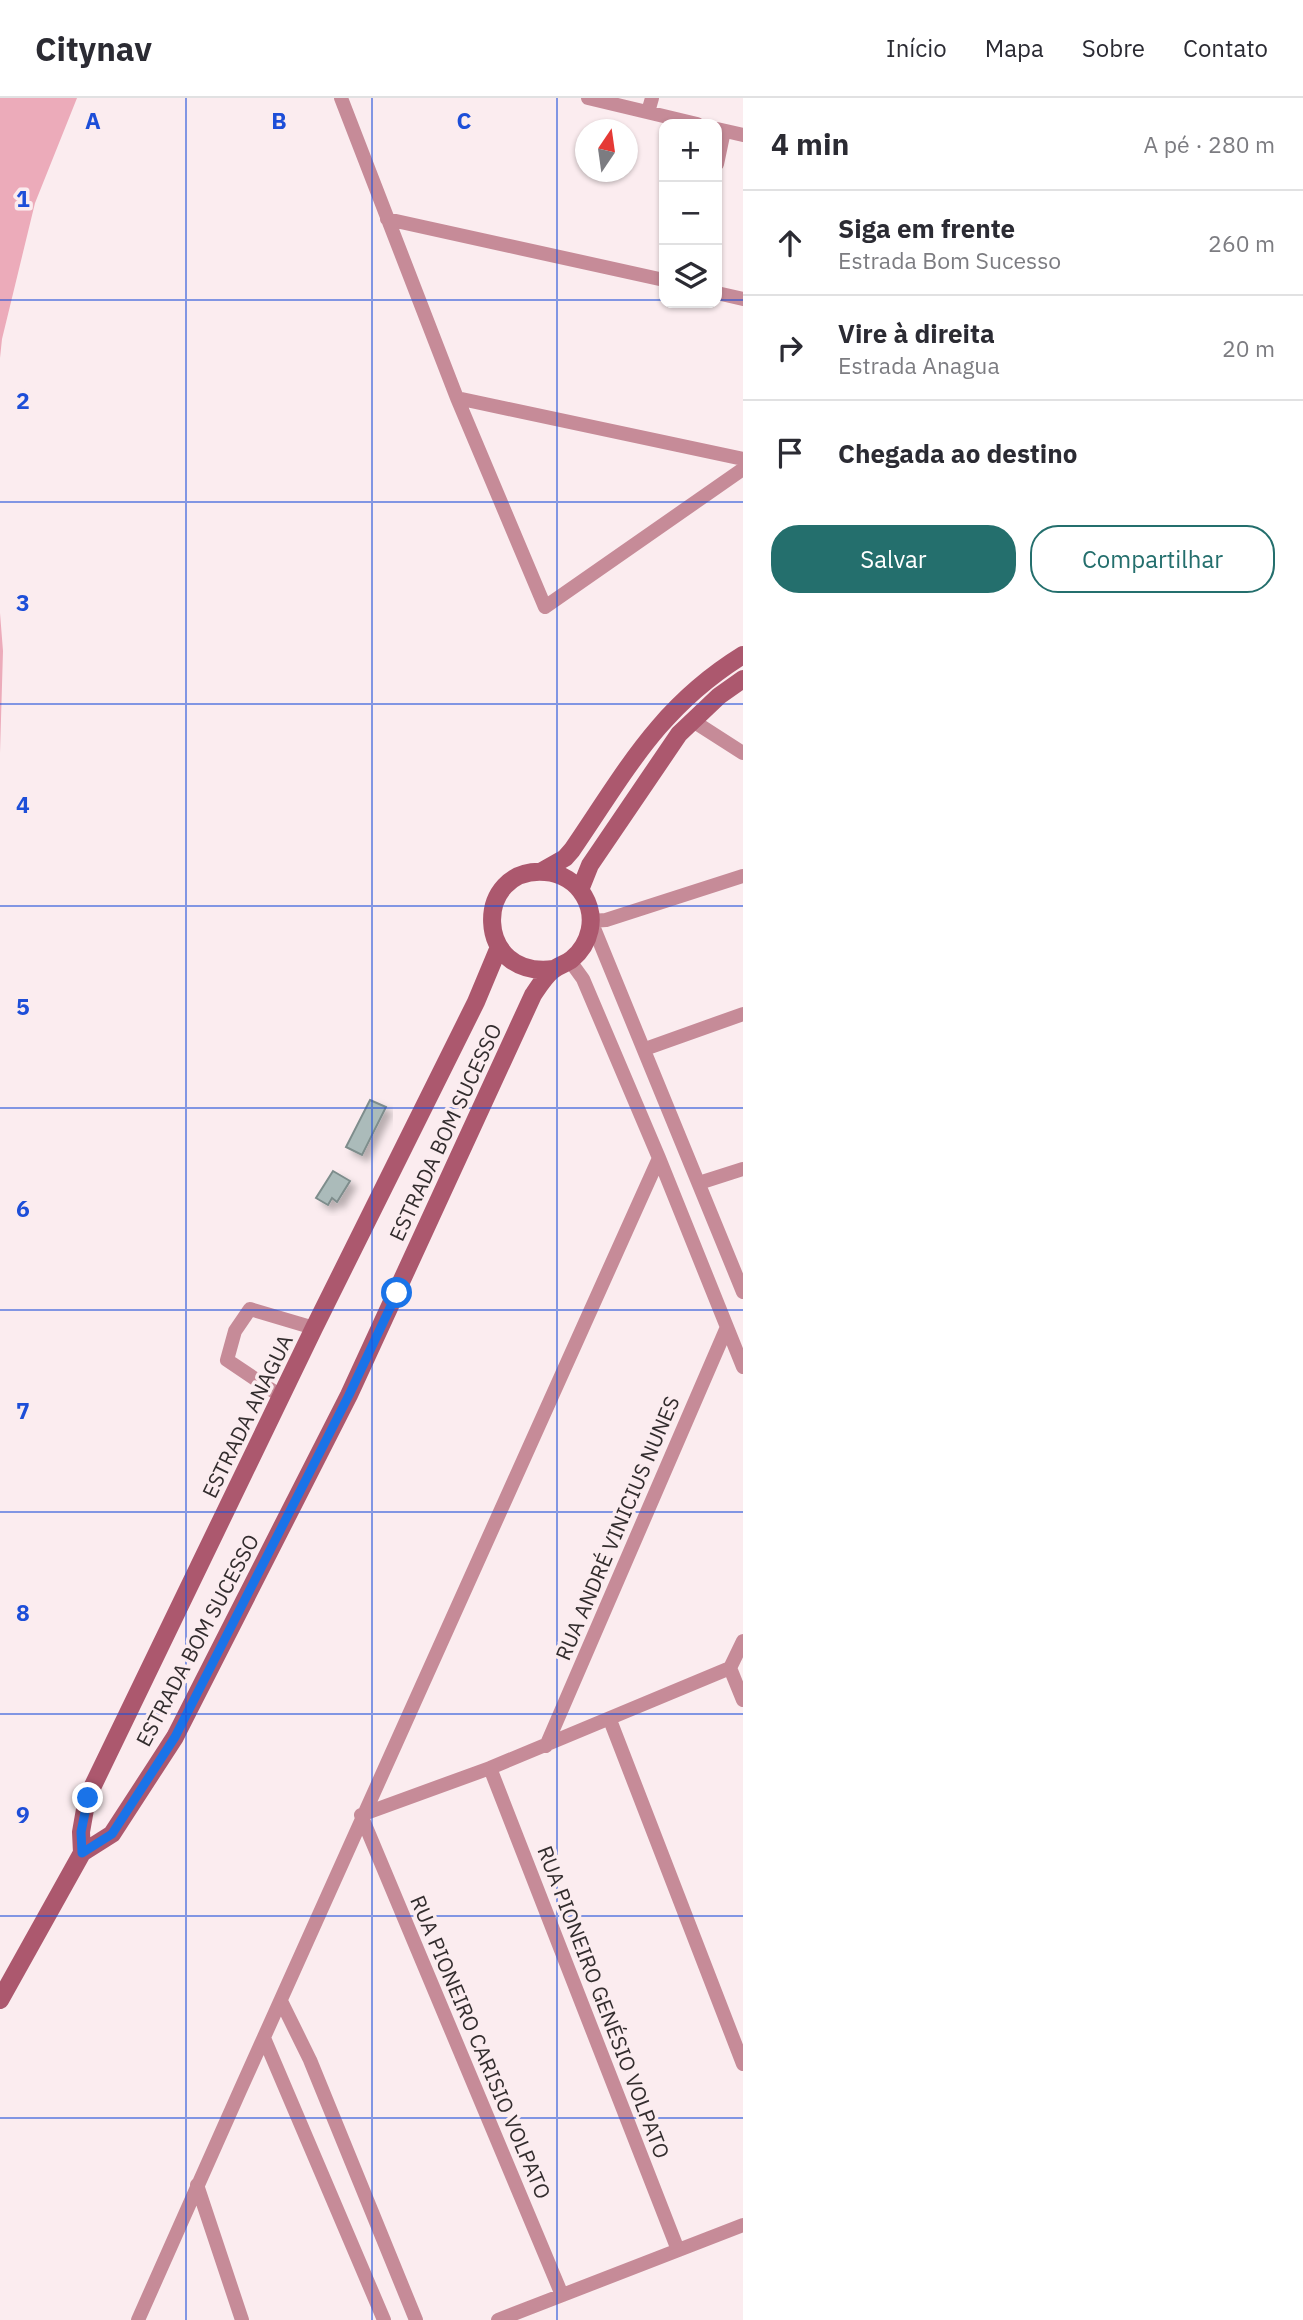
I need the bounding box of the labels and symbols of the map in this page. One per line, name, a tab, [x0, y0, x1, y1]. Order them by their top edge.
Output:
text: A	[85, 105, 101, 135]
text: B	[271, 105, 287, 135]
text: C	[457, 105, 472, 135]
north arrow	[575, 119, 638, 182]
text: 1	[16, 183, 30, 213]
text: 2	[16, 385, 30, 415]
text: 3	[16, 587, 30, 617]
text: 4	[16, 789, 30, 819]
text: 5	[16, 991, 30, 1021]
street label: ESTRADA BOM SUCESSO	[382, 1019, 508, 1245]
text: 6	[16, 1193, 30, 1223]
route start	[381, 1277, 412, 1308]
street label: ESTRADA ANAGUA	[195, 1329, 299, 1503]
street label: RUA ANDRÉ VINICIUS NUNES	[549, 1392, 685, 1664]
text: 7	[16, 1395, 30, 1425]
street label: ESTRADA BOM SUCESSO	[129, 1529, 265, 1751]
text: 8	[16, 1597, 30, 1627]
route end	[72, 1782, 103, 1813]
text: 9	[16, 1799, 30, 1829]
street label: RUA PIONEIRO GENÉSIO VOLPATO	[531, 1842, 677, 2162]
street label: RUA PIONEIRO CARISIO VOLPATO	[404, 1891, 558, 2203]

